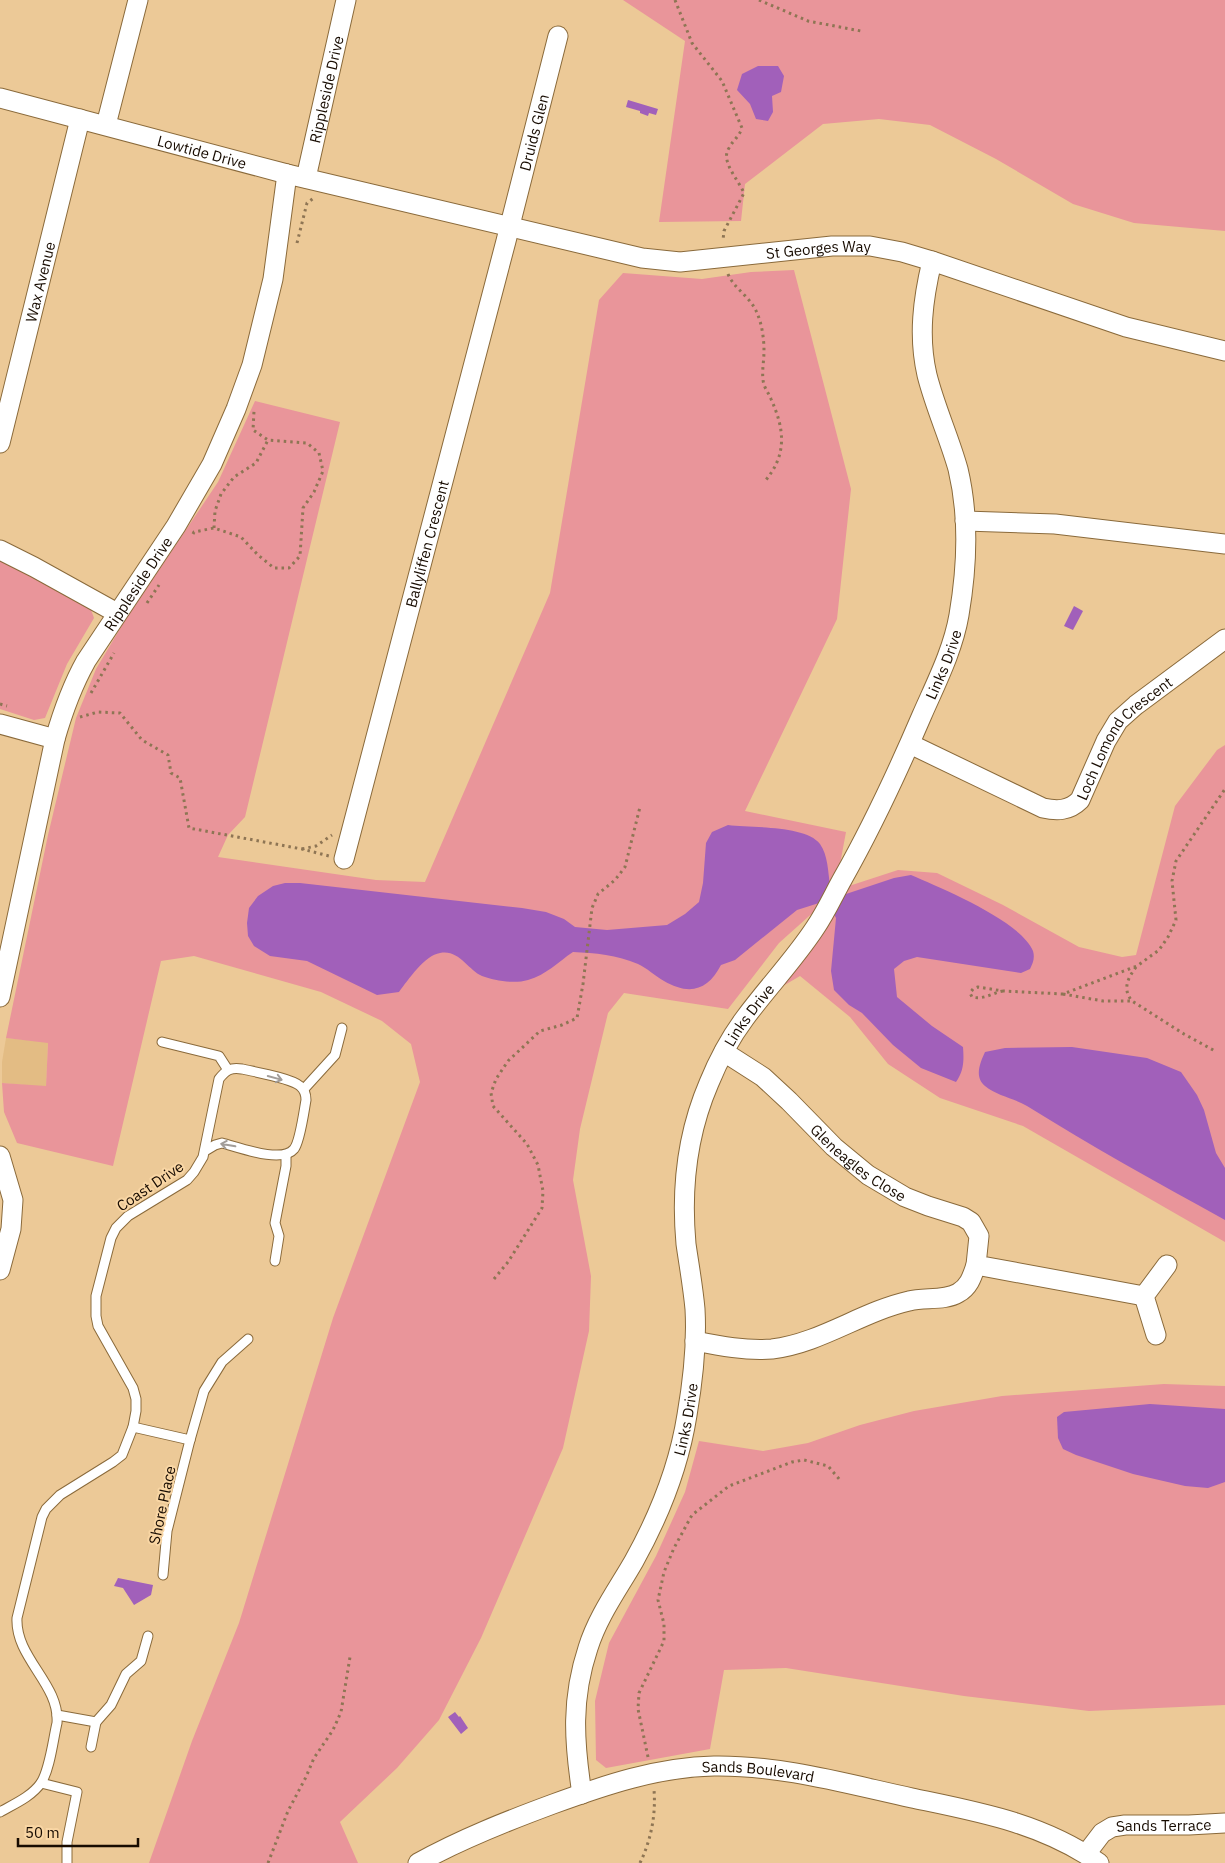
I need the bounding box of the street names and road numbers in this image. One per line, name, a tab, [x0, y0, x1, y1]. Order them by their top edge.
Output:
street label: Rippleside Drive	[305, 34, 347, 145]
street label: Druids Glen	[515, 92, 552, 173]
street label: Lowtide Drive	[155, 131, 249, 172]
street label: St Georges Way	[765, 237, 871, 262]
street label: Wax Avenue	[21, 239, 59, 324]
street label: Ballyliffen Crescent	[401, 478, 452, 609]
street label: Rippleside Drive	[99, 533, 176, 634]
street label: Links Drive	[921, 627, 965, 702]
street label: Loch Lomond Crescent	[1072, 672, 1176, 803]
street label: Links Drive	[719, 980, 778, 1050]
street label: Gleneagles Close	[807, 1120, 910, 1205]
street label: Coast Drive	[113, 1157, 187, 1215]
street label: Links Drive	[669, 1382, 701, 1458]
street label: Shore Place	[144, 1464, 180, 1546]
street label: Sands Boulevard	[701, 1756, 816, 1786]
street label: Sands Terrace	[1115, 1814, 1212, 1836]

